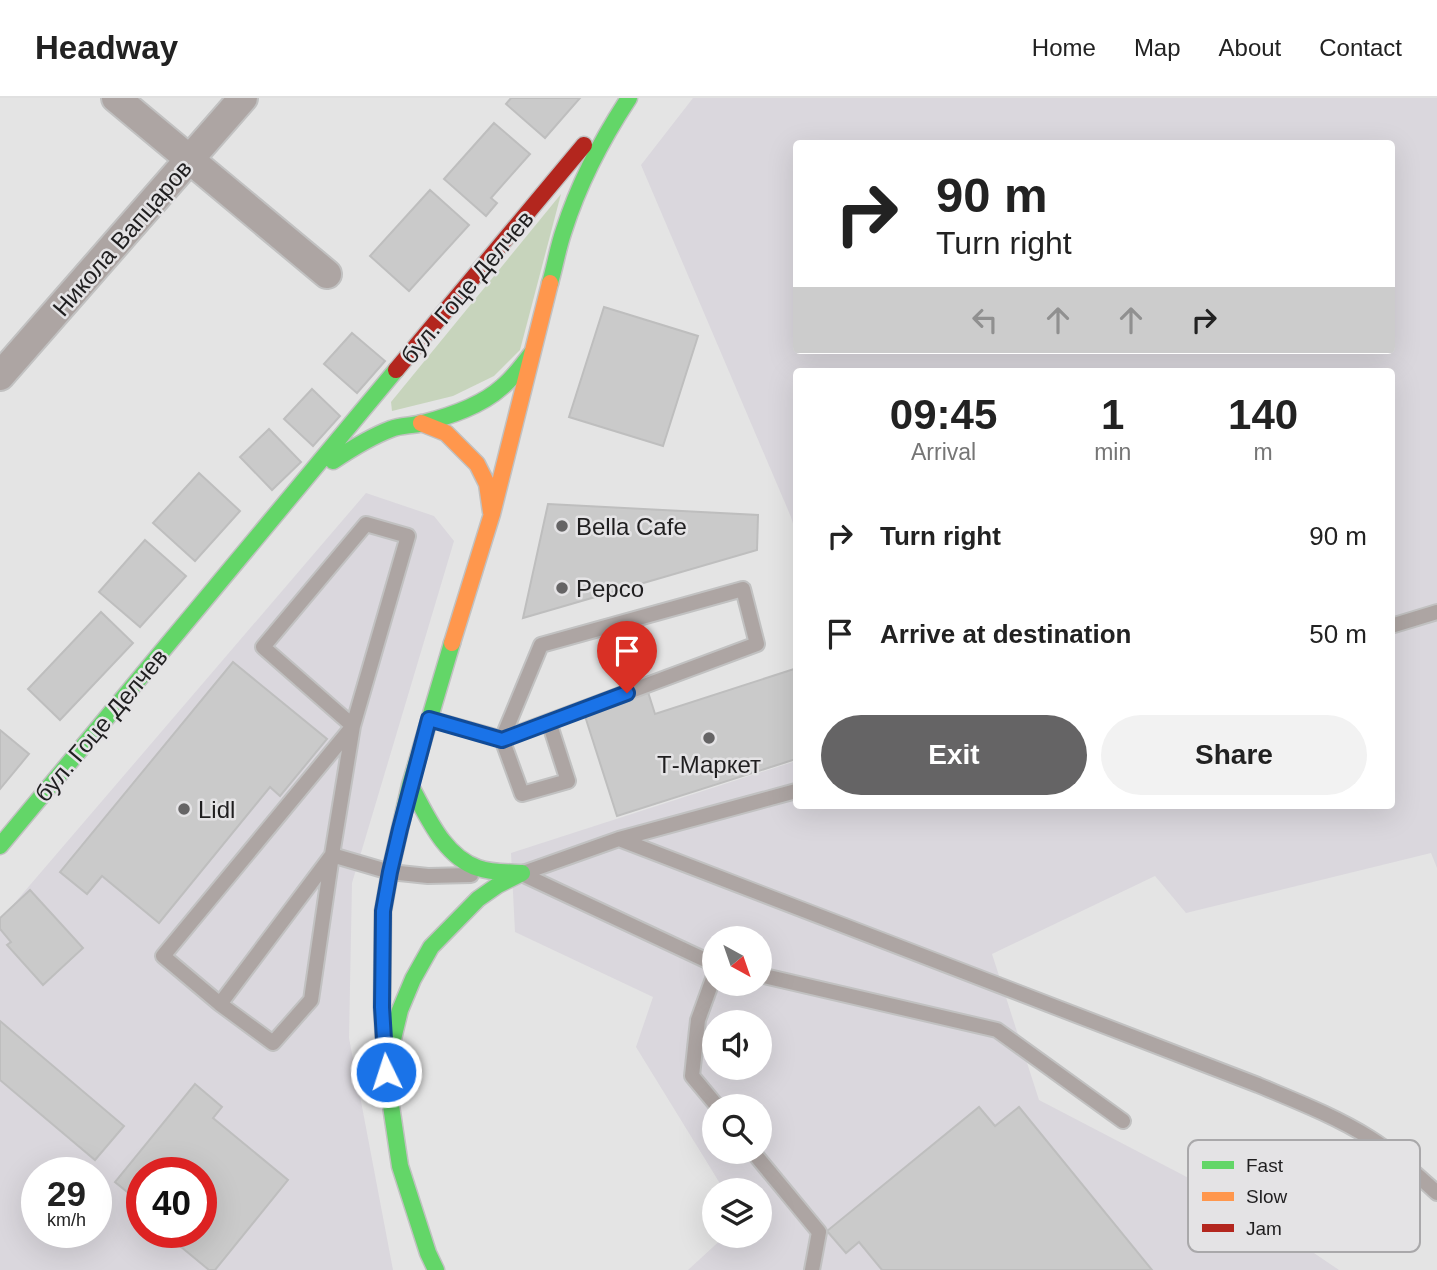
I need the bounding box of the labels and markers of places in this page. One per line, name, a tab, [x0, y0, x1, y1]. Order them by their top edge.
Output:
place label: Bella Cafe	[576, 513, 687, 540]
marker: Bella Cafe	[554, 518, 570, 534]
place label: Pepco	[576, 575, 644, 602]
marker: Pepco	[554, 580, 570, 596]
pin	[597, 621, 657, 693]
marker: Т-Маркет	[701, 730, 717, 746]
place label: Т-Маркет	[657, 751, 761, 778]
place label: Lidl	[198, 796, 235, 823]
marker: Lidl	[176, 801, 192, 817]

